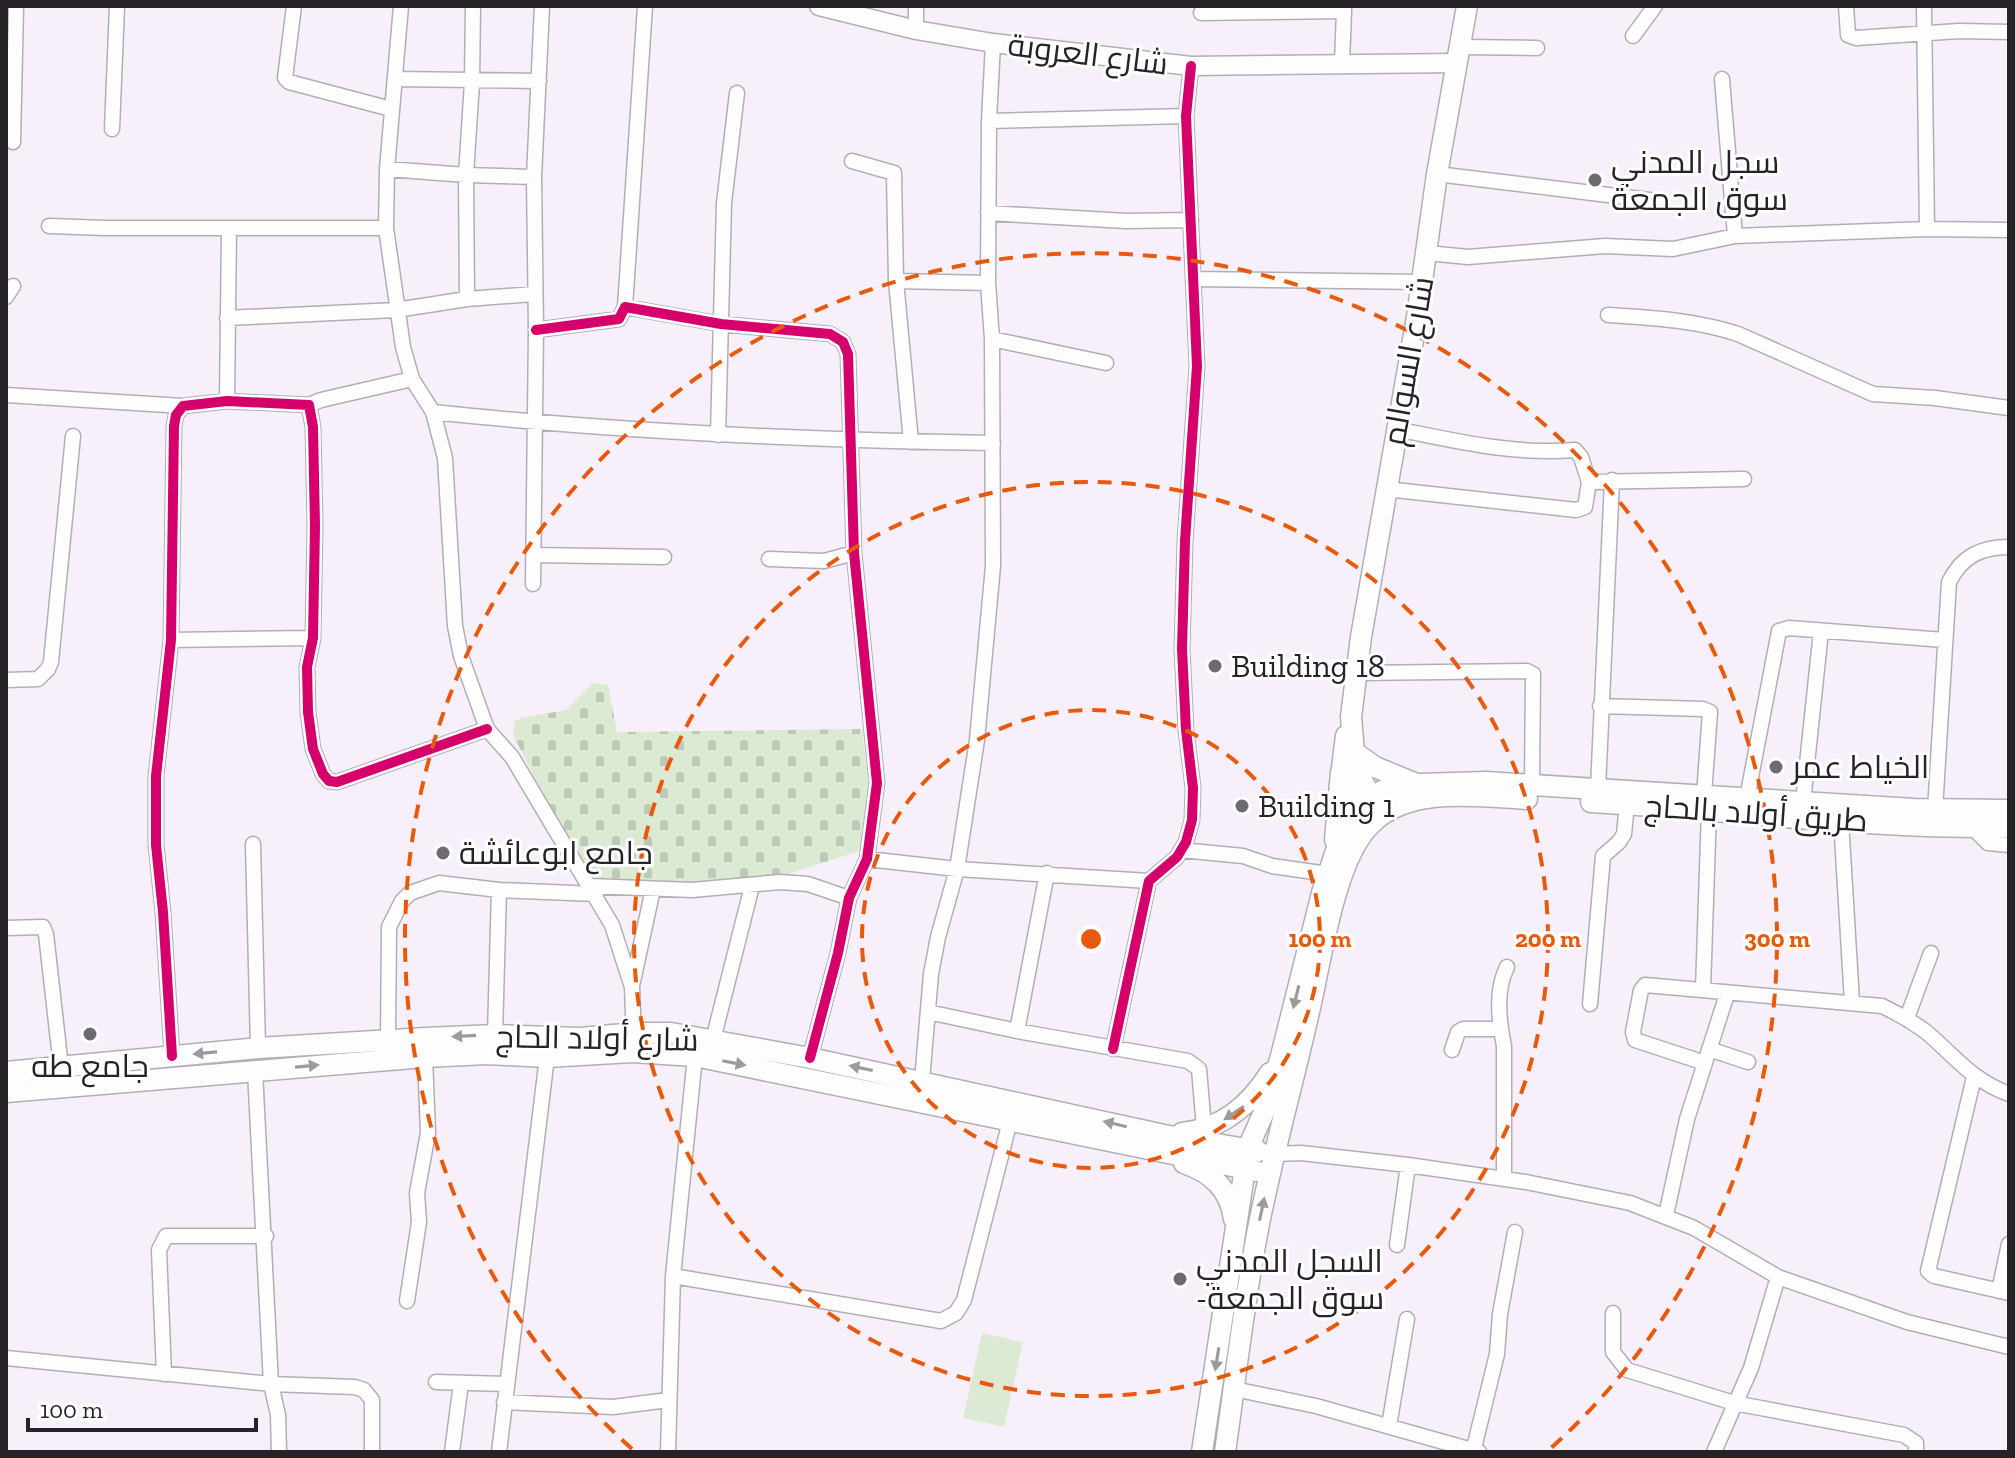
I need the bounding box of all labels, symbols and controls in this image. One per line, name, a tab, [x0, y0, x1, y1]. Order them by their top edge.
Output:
street label: شارع العروبة	[1005, 25, 1170, 86]
place label: سجل المدني سوق الجمعة	[1611, 143, 1788, 219]
marker: سجل المدني سوق الجمعة	[1586, 171, 1604, 189]
street label: شارع السوالم	[1374, 273, 1445, 449]
place label: Building 18	[1231, 647, 1385, 685]
marker: Building 18	[1206, 657, 1224, 675]
place label: الخياط عمر	[1790, 748, 1929, 786]
marker: الخياط عمر	[1767, 758, 1785, 776]
street label: طريق أولاد بالحاج	[1643, 785, 1869, 843]
place label: Building 1	[1258, 787, 1395, 825]
marker: Building 1	[1233, 797, 1251, 815]
place label: جامع ابوعائشة	[459, 834, 653, 875]
marker: جامع ابوعائشة	[434, 844, 452, 862]
text: 100 m	[1289, 924, 1351, 953]
text: 200 m	[1515, 924, 1581, 953]
text: 300 m	[1744, 924, 1810, 953]
centre of rings	[1077, 925, 1105, 953]
one-way arrow	[1289, 984, 1301, 1009]
street label: شارع أولاد الحاج	[495, 1016, 699, 1062]
marker: جامع طه	[81, 1025, 99, 1043]
one-way arrow	[451, 1030, 476, 1043]
place label: جامع طه	[31, 1047, 149, 1088]
one-way arrow	[192, 1047, 217, 1060]
one-way arrow	[721, 1057, 746, 1069]
one-way arrow	[295, 1059, 320, 1072]
one-way arrow	[848, 1062, 873, 1074]
one-way arrow	[1224, 1106, 1245, 1121]
one-way arrow	[1102, 1117, 1127, 1129]
one-way arrow	[1256, 1196, 1269, 1221]
place label: السجل المدني -سوق الجمعة	[1196, 1242, 1384, 1318]
marker: السجل المدني -سوق الجمعة	[1171, 1270, 1189, 1288]
one-way arrow	[1210, 1347, 1223, 1372]
scale bar	[28, 1382, 256, 1432]
text: 100 m	[40, 1395, 103, 1424]

